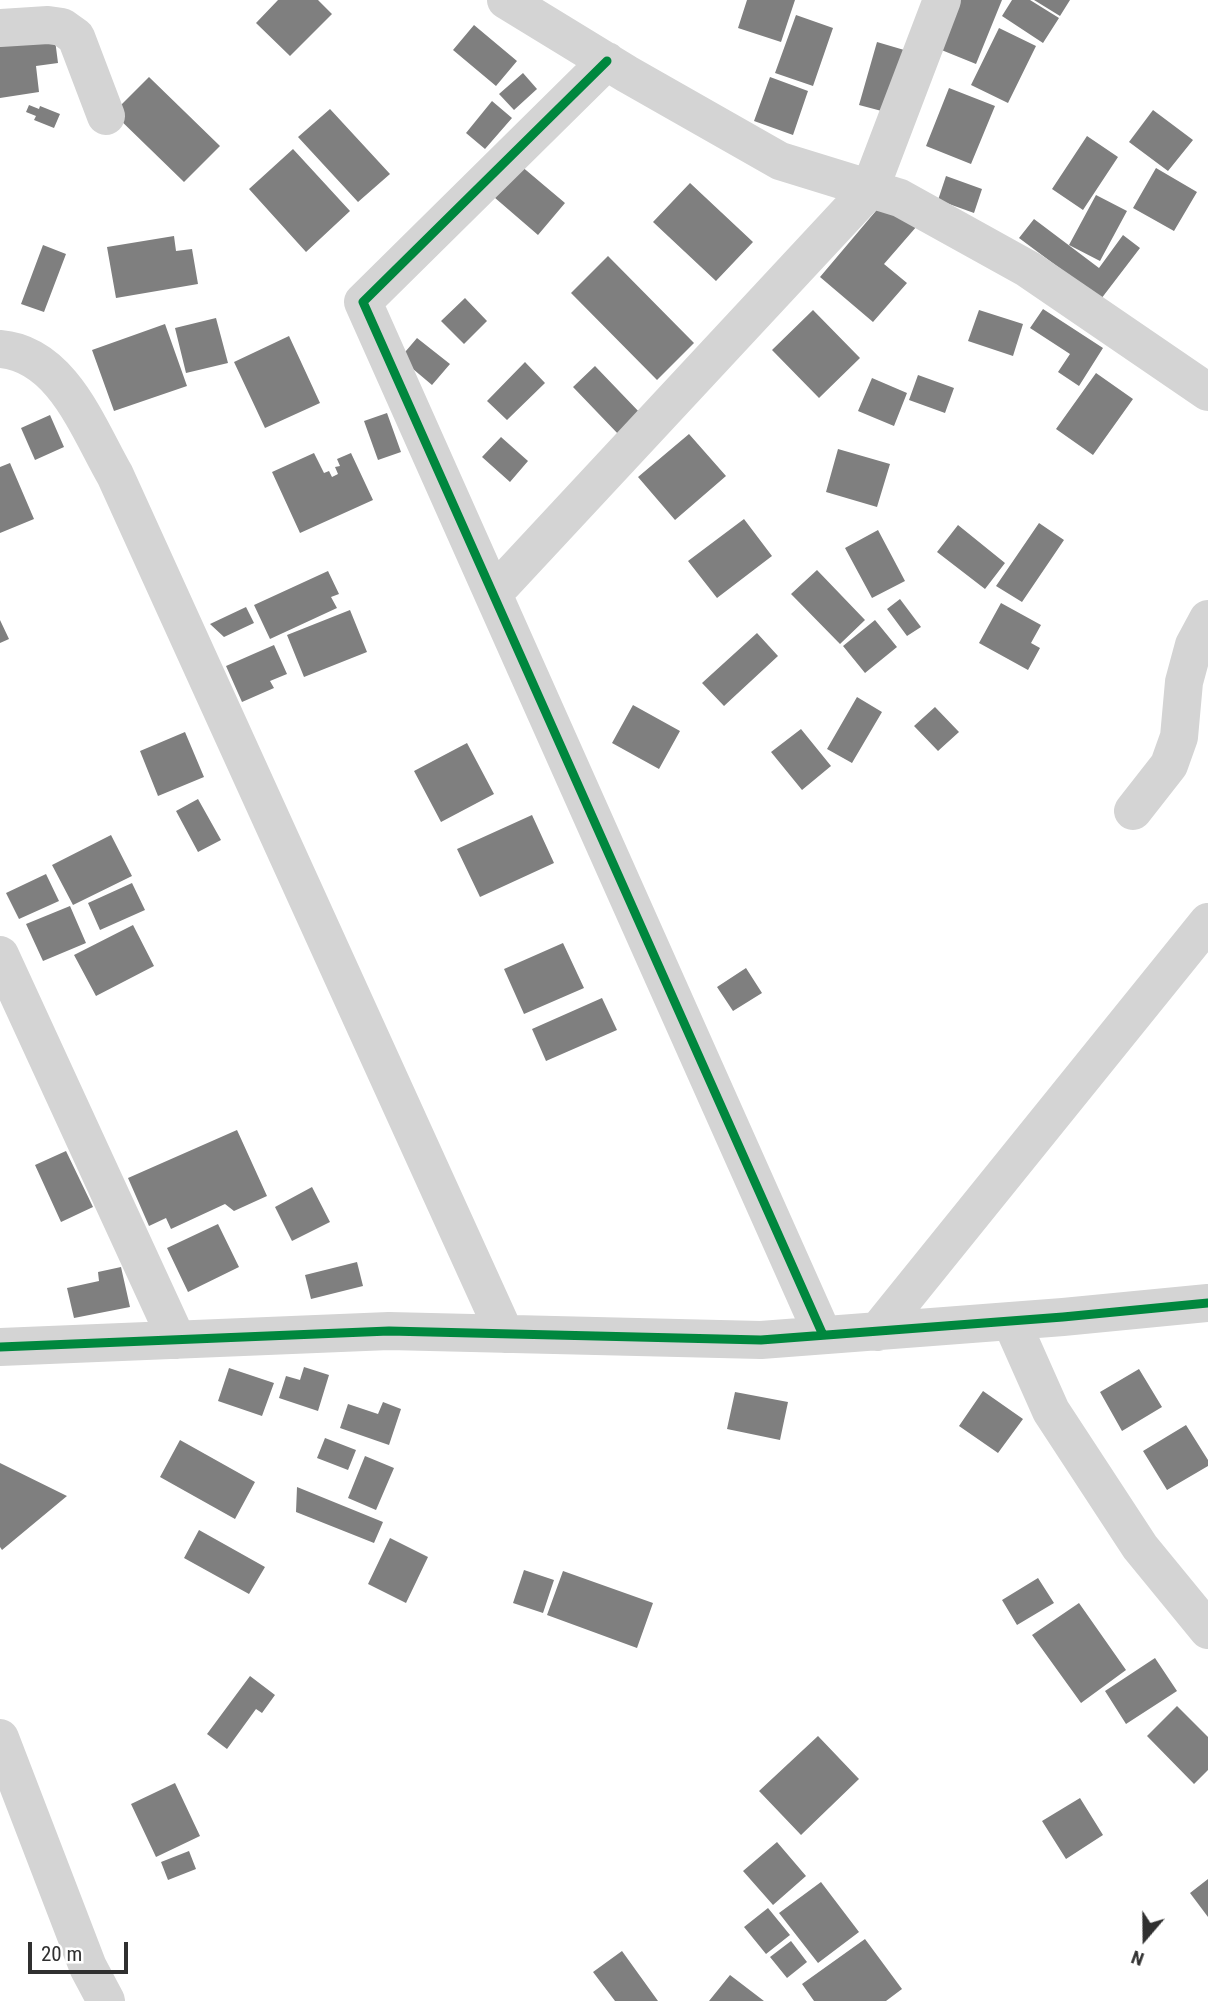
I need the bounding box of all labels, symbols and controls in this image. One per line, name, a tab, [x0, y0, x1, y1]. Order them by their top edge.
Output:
north arrow	[1110, 1903, 1180, 1973]
scale bar	[32, 1927, 131, 1971]
text: 20 m	[41, 1942, 82, 1966]
text: N	[1128, 1945, 1147, 1971]

